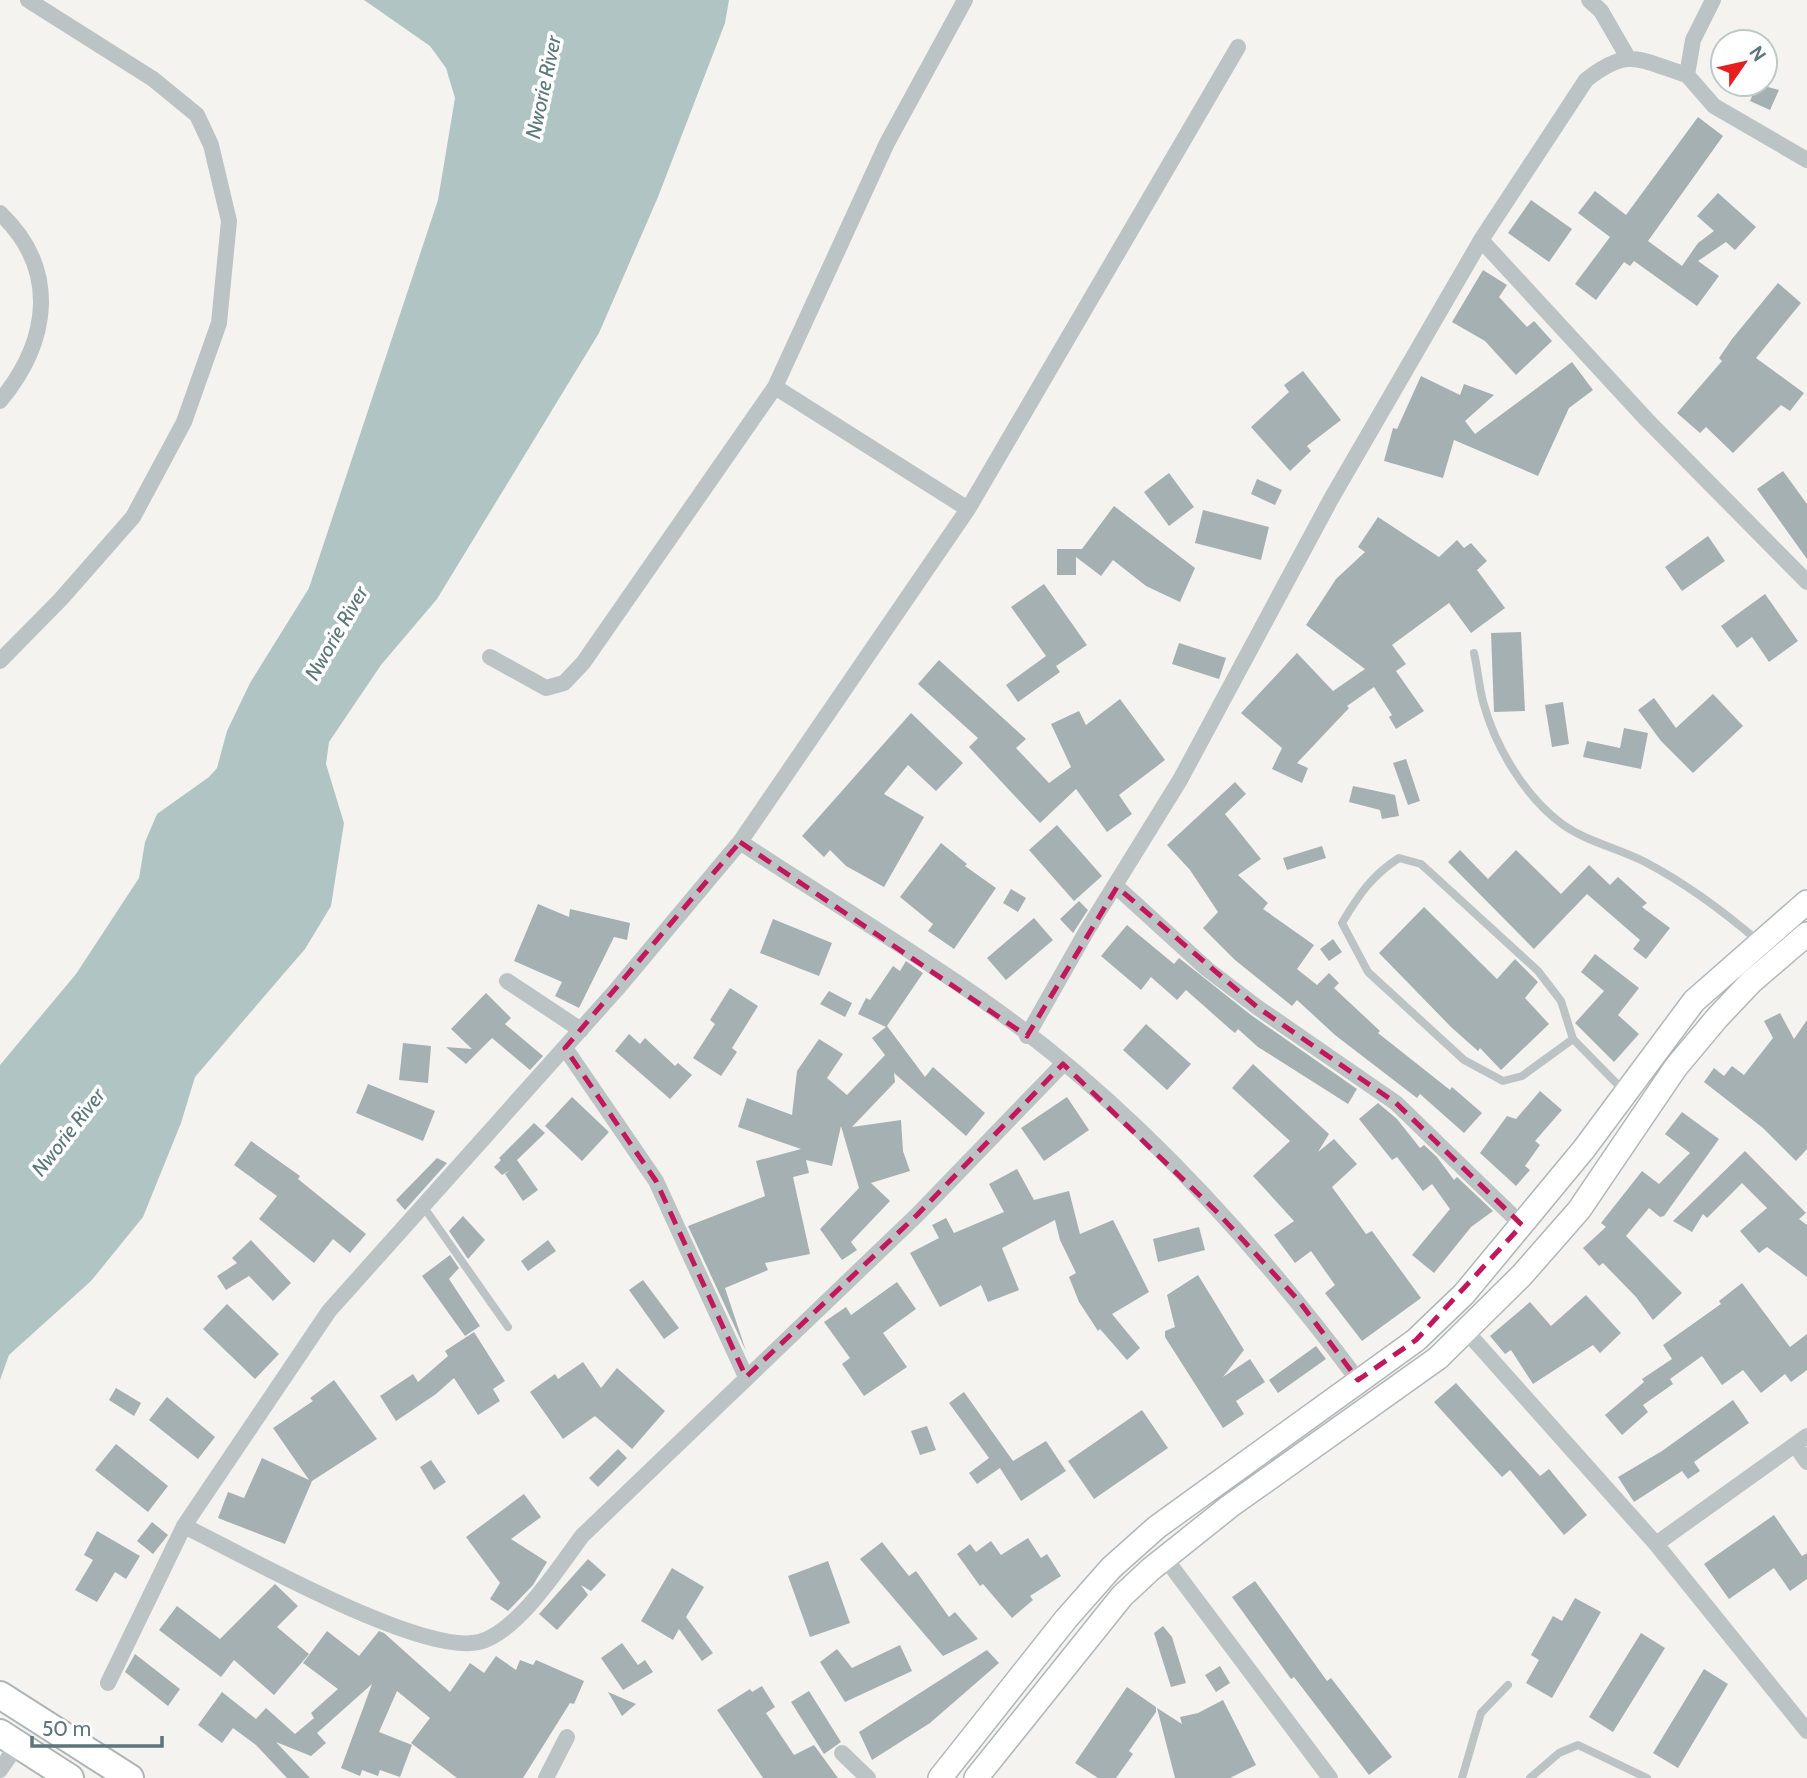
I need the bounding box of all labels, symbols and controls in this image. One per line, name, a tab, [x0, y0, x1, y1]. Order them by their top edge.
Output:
north arrow	[1709, 28, 1779, 98]
water label: Nworie River	[520, 32, 566, 141]
text: N	[1744, 42, 1771, 66]
water label: Nworie River	[299, 580, 374, 684]
water label: Nworie River	[26, 1082, 111, 1181]
scale bar	[32, 1704, 161, 1748]
text: 50 m	[42, 1716, 91, 1741]

